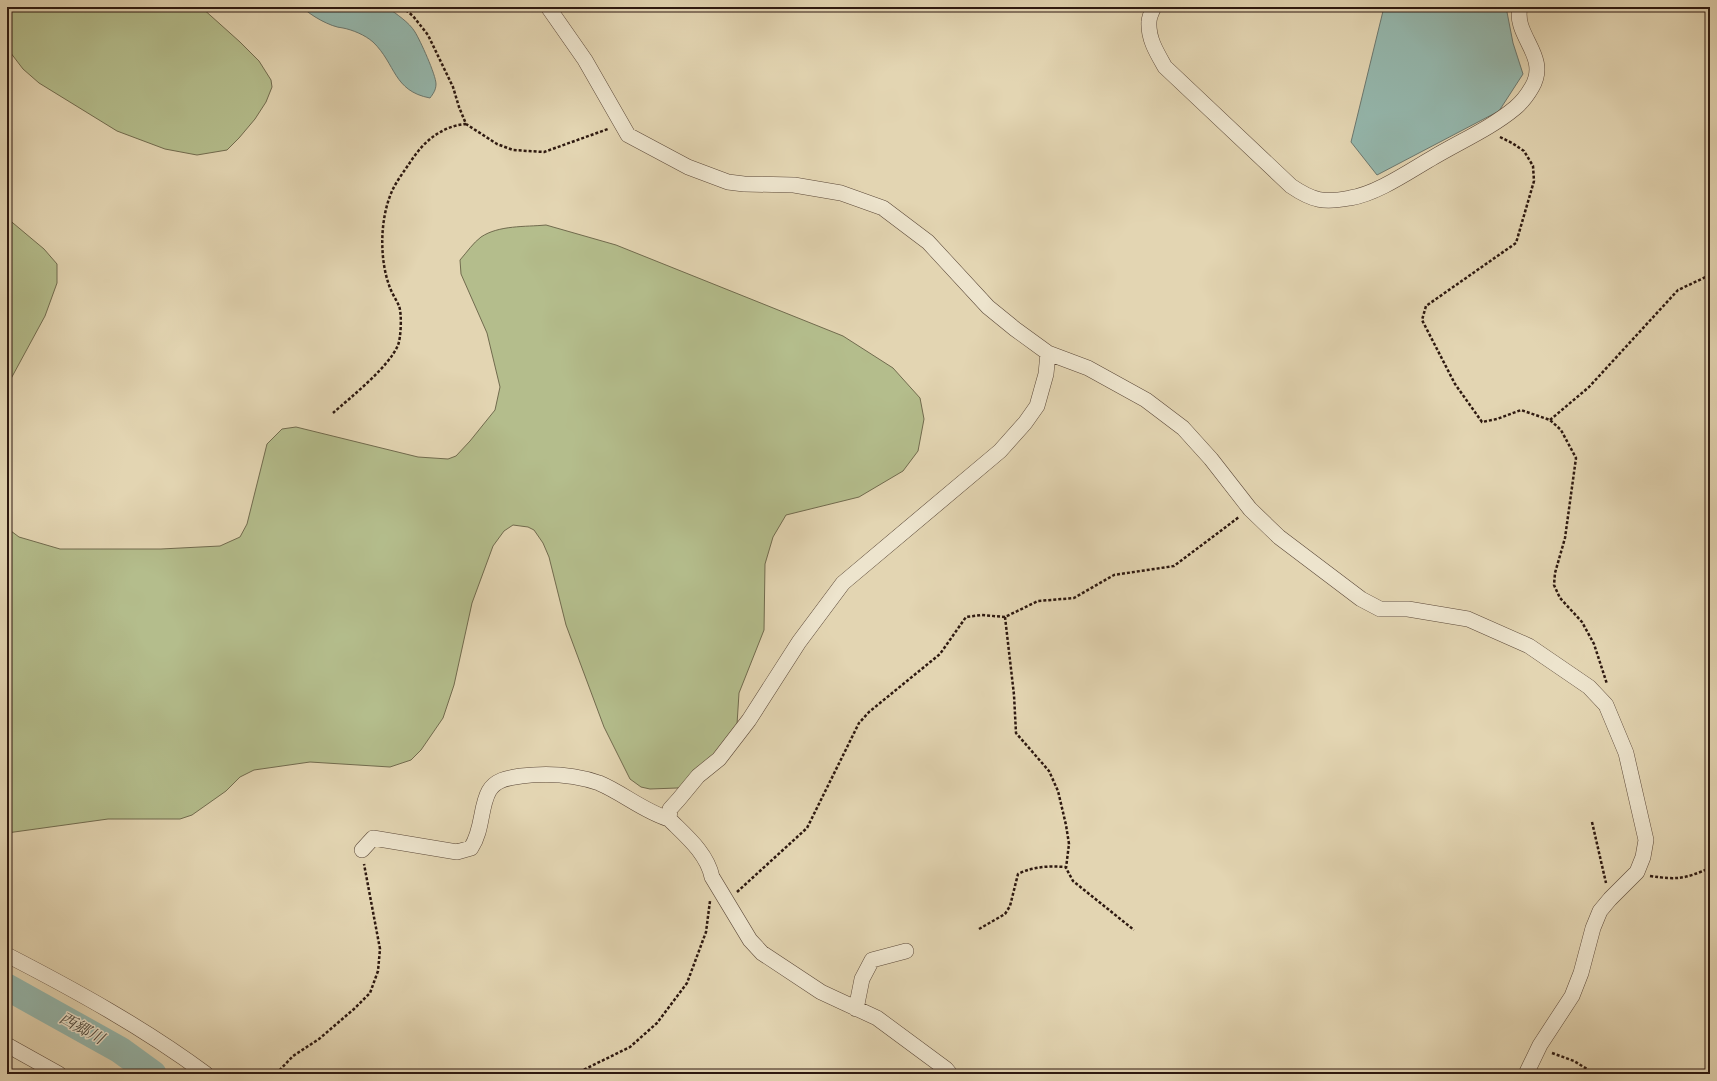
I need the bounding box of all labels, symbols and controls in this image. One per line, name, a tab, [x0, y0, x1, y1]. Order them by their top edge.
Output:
water label: 西郷川	[56, 1008, 109, 1049]

